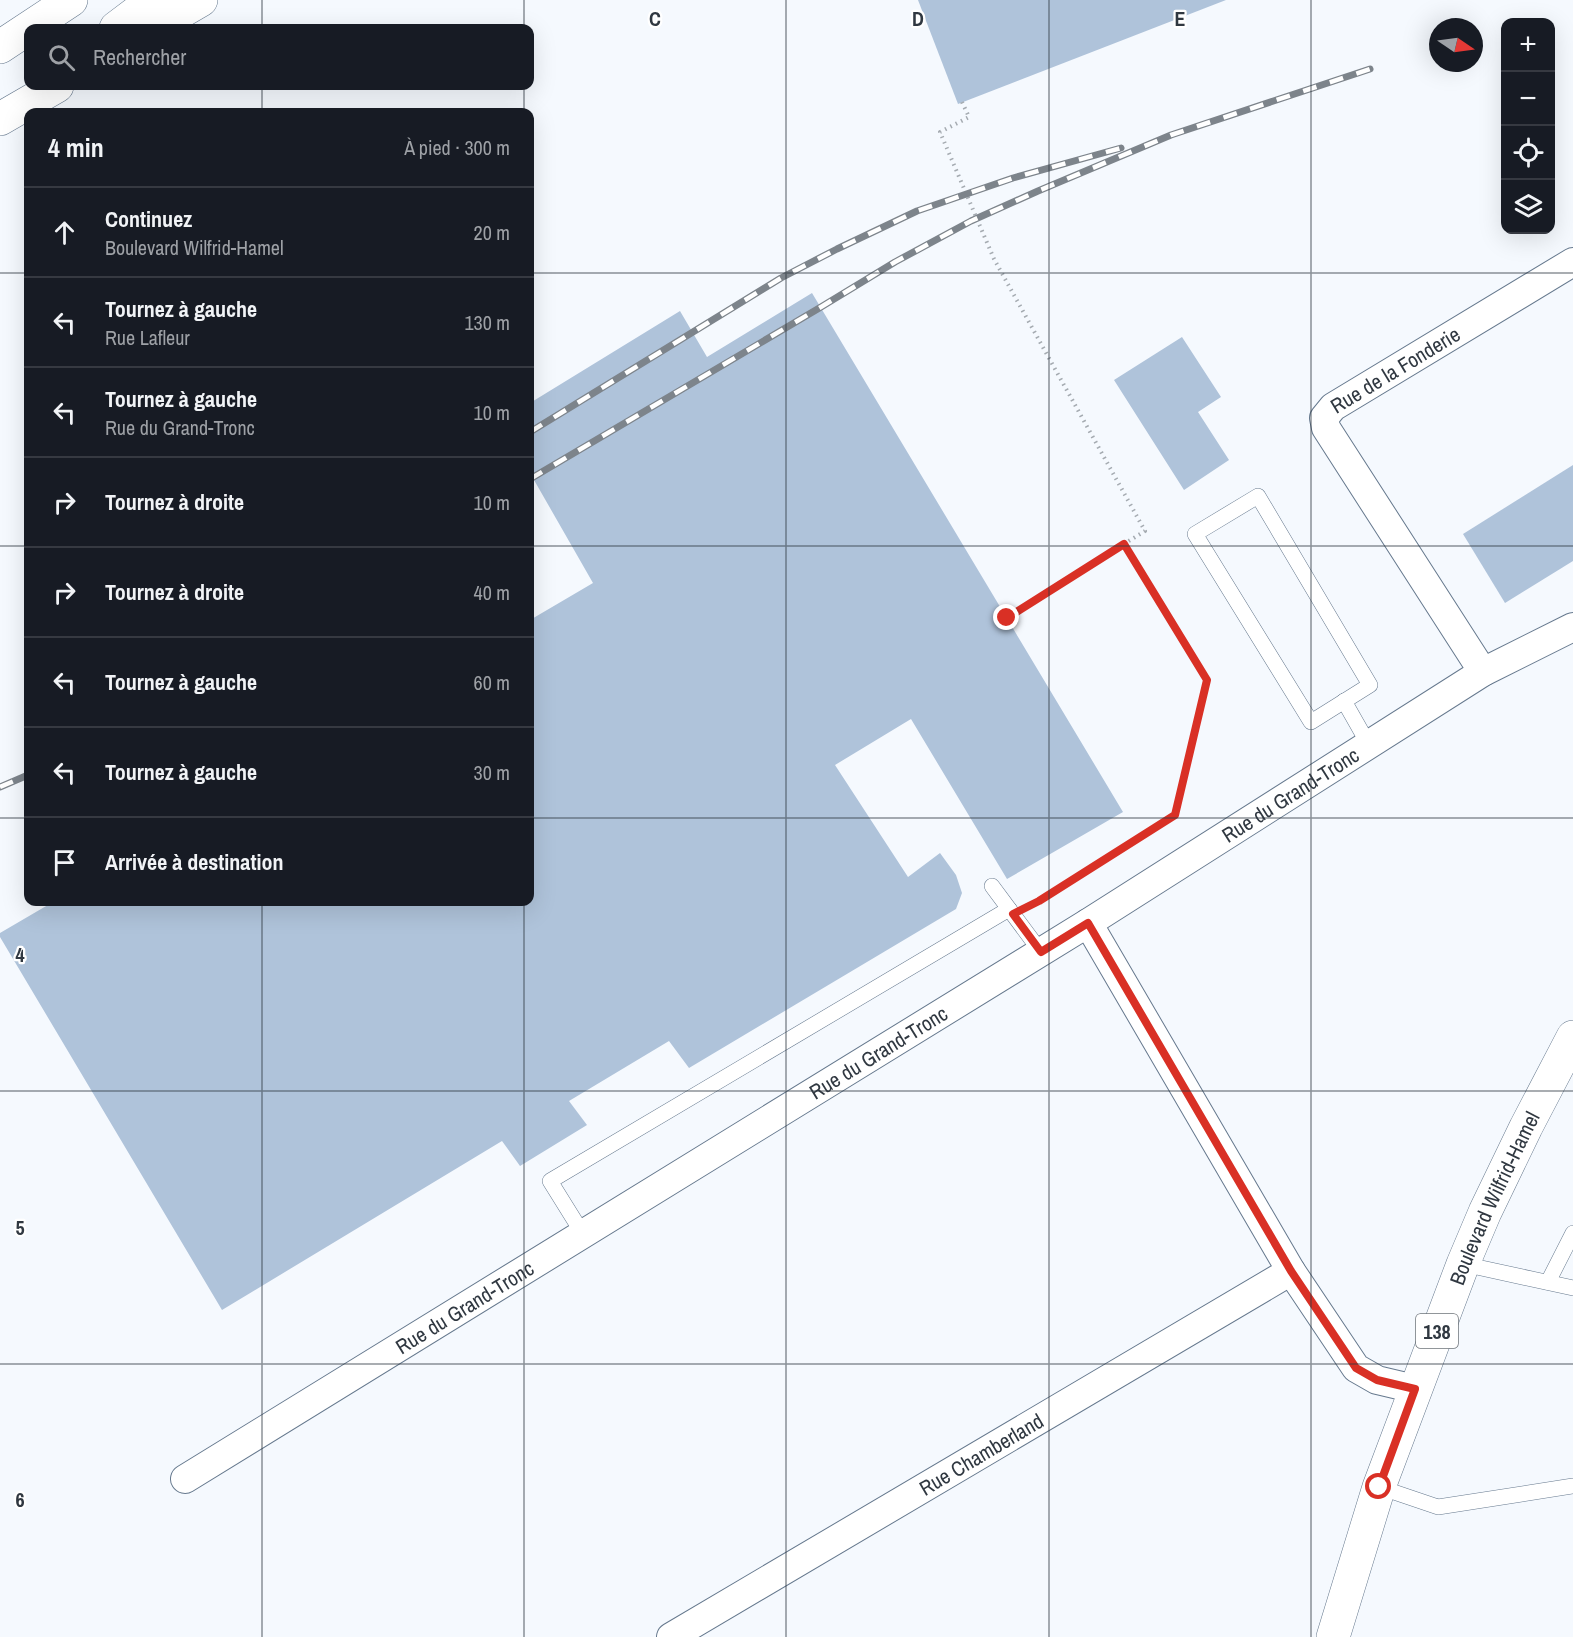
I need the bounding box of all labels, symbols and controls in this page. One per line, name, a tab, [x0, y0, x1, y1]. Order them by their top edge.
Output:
text: C	[649, 5, 661, 32]
text: D	[912, 5, 924, 32]
text: E	[1175, 5, 1186, 32]
north arrow	[1429, 18, 1483, 72]
map controls	[1501, 18, 1555, 234]
button: +	[1501, 18, 1555, 72]
search box	[24, 24, 534, 90]
icon: search	[45, 41, 78, 74]
text: Rechercher	[93, 42, 186, 72]
button: −	[1501, 72, 1555, 126]
button: locate	[1501, 126, 1555, 180]
text: 4 min	[48, 130, 104, 165]
text: À pied · 300 m	[404, 134, 510, 161]
button: layers	[1501, 180, 1555, 234]
text: Continuez	[105, 204, 192, 234]
icon: ahead	[48, 216, 81, 249]
text: 20 m	[474, 219, 510, 246]
text: Boulevard Wilfrid-Hamel	[105, 234, 284, 261]
text: Tournez à gauche	[105, 294, 257, 324]
icon: left	[48, 306, 81, 339]
text: 130 m	[464, 309, 510, 336]
street label: Rue de la Fonderie	[1325, 319, 1465, 420]
text: Rue Lafleur	[105, 324, 190, 351]
text: Tournez à gauche	[105, 384, 257, 414]
icon: left	[48, 396, 81, 429]
text: 10 m	[474, 399, 510, 426]
text: Rue du Grand-Tronc	[105, 414, 255, 441]
icon: right	[48, 486, 81, 519]
text: Tournez à droite	[105, 487, 244, 517]
text: 10 m	[474, 489, 510, 516]
icon: right	[48, 576, 81, 609]
text: Tournez à droite	[105, 577, 244, 607]
text: 40 m	[474, 579, 510, 606]
route end	[993, 604, 1019, 630]
icon: left	[48, 666, 81, 699]
text: Tournez à gauche	[105, 667, 257, 697]
text: 60 m	[474, 669, 510, 696]
street label: Rue du Grand-Tronc	[1216, 740, 1364, 849]
icon: left	[48, 756, 81, 789]
text: Tournez à gauche	[105, 757, 257, 787]
text: 30 m	[474, 759, 510, 786]
icon: arrive	[48, 846, 81, 879]
text: Arrivée à destination	[105, 847, 283, 877]
text: 4	[15, 941, 25, 968]
street label: Rue du Grand-Tronc	[804, 999, 953, 1106]
street label: Boulevard Wilfrid-Hamel	[1442, 1106, 1546, 1289]
text: 5	[15, 1214, 25, 1241]
street label: Rue du Grand-Tronc	[390, 1253, 539, 1361]
road number: 138	[1416, 1314, 1458, 1348]
street label: Rue Chamberland	[913, 1406, 1049, 1502]
route start	[1365, 1473, 1391, 1499]
text: 6	[15, 1486, 25, 1513]

